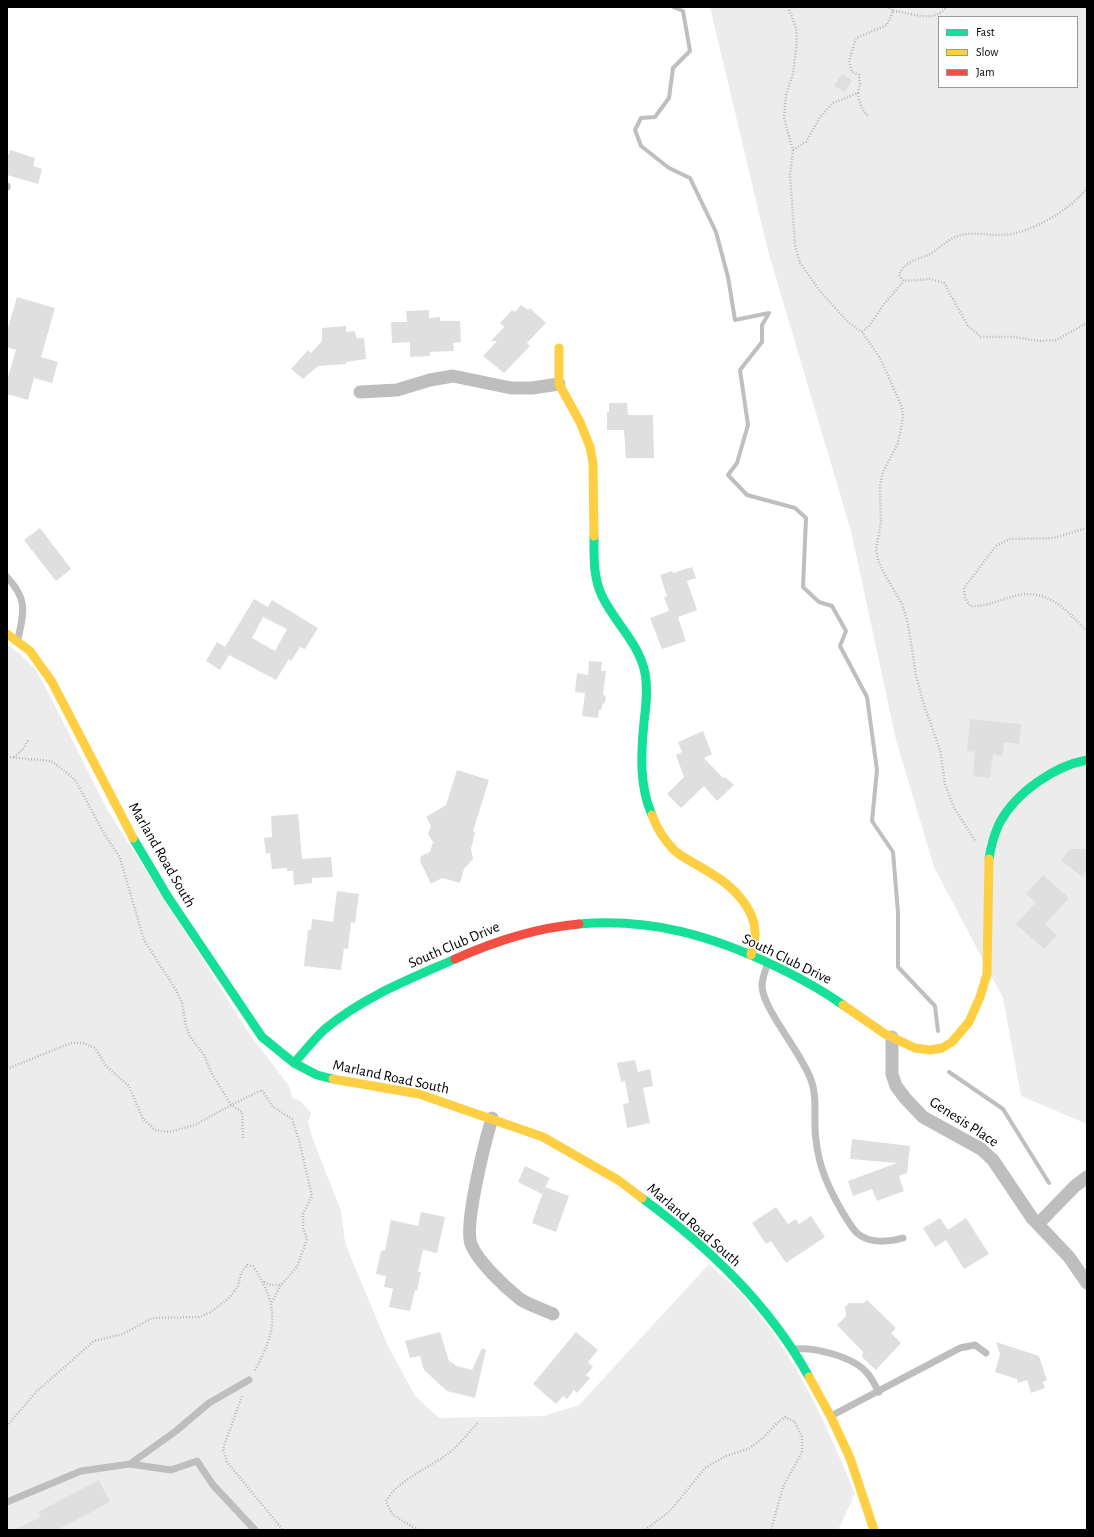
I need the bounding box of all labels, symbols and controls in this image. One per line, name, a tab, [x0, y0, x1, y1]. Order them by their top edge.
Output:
legend	[938, 16, 1078, 88]
text: Fast	[976, 26, 995, 38]
text: Slow	[976, 46, 998, 58]
text: Jam	[976, 66, 995, 78]
street label: Marland Road South	[125, 799, 199, 911]
street label: South Club Drive	[406, 918, 502, 972]
street label: South Club Drive	[739, 930, 835, 988]
street label: Marland Road South	[331, 1056, 451, 1098]
street label: Genesis Place	[926, 1093, 1002, 1151]
street label: Marland Road South	[643, 1179, 745, 1271]

